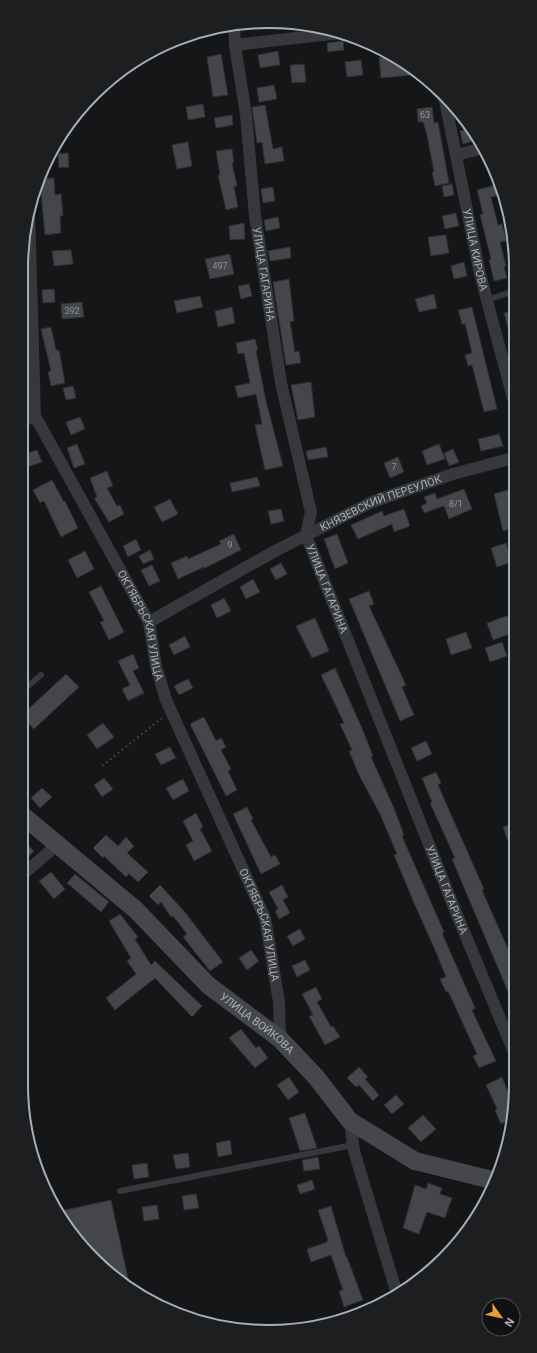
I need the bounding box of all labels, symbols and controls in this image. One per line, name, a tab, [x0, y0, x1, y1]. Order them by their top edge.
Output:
house number: 63	[420, 110, 430, 120]
street label: УЛИЦА КИРОВА	[460, 208, 490, 293]
street label: УЛИЦА ГАГАРИНА	[250, 226, 277, 323]
house number: 497	[212, 261, 228, 271]
house number: 392	[64, 306, 80, 316]
house number: 7	[391, 462, 397, 472]
street label: КНЯЗЕВСКИЙ ПЕРЕУЛОК	[318, 472, 444, 534]
house number: 8/1	[449, 499, 463, 509]
house number: 9	[227, 540, 233, 550]
street label: УЛИЦА ГАГАРИНА	[303, 542, 351, 636]
street label: ОКТЯБРЬСКАЯ УЛИЦА	[115, 568, 166, 683]
street label: УЛИЦА ГАГАРИНА	[423, 843, 471, 937]
street label: ОКТЯБРЬСКАЯ УЛИЦА	[236, 866, 282, 983]
street label: УЛИЦА ВОЙКОВА	[217, 990, 297, 1057]
north arrow	[481, 1297, 521, 1337]
text: N	[501, 1315, 517, 1329]

